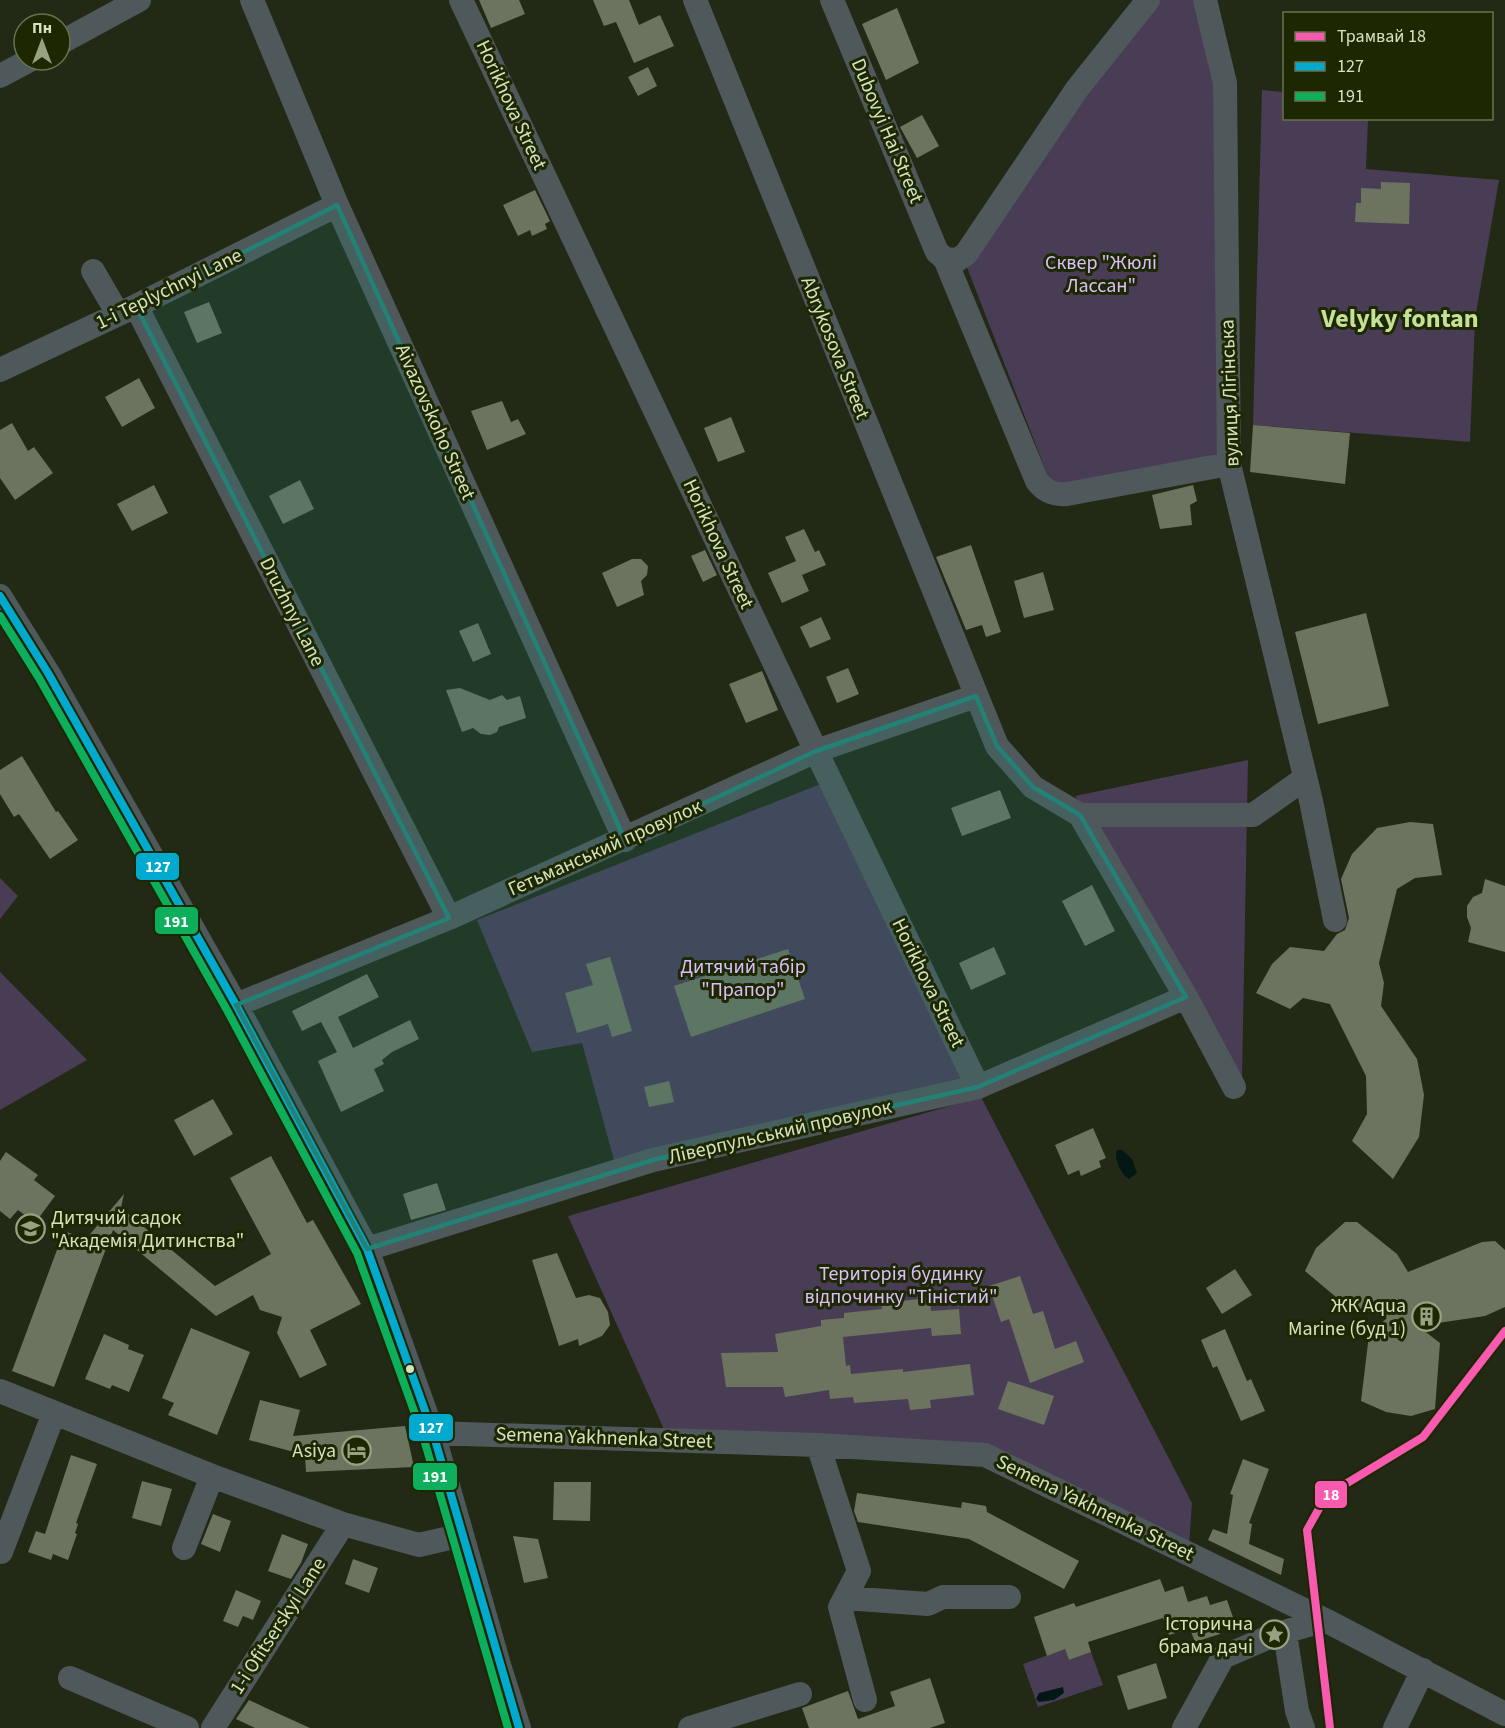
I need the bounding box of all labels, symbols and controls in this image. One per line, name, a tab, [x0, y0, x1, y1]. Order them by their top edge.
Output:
north arrow	[12, 12, 72, 72]
legend	[1283, 12, 1493, 120]
text: Пн	[32, 17, 52, 39]
text: Трамвай 18	[1337, 24, 1426, 49]
street label: Horikhova Street	[469, 35, 553, 175]
street label: Dubovyi Hai Street	[844, 54, 930, 208]
text: 127	[1337, 54, 1364, 79]
text: 191	[1337, 84, 1364, 109]
street label: 1-i Teplychnyi Lane	[91, 241, 247, 337]
park label: Сквер "Жюлі Лассан"	[1045, 249, 1157, 300]
street label: Abrykosova Street	[794, 273, 876, 424]
district label: Velyky fontan	[1320, 300, 1479, 337]
street label: вулиця Лігінська	[1213, 319, 1247, 467]
street label: Aivazovskoho Street	[388, 340, 482, 505]
street label: Horikhova Street	[676, 474, 760, 614]
street label: Druzhnyi Lane	[252, 552, 332, 672]
street label: Гетьманський провулок	[504, 793, 707, 903]
line badge: 127	[135, 852, 180, 881]
text: 127	[145, 856, 171, 878]
line badge: 191	[154, 906, 199, 935]
text: 191	[163, 911, 189, 933]
street label: Horikhova Street	[885, 914, 971, 1052]
park label: Дитячий табір "Прапор"	[680, 953, 806, 1004]
street label: Ліверпульський провулок	[666, 1093, 895, 1171]
place label: Дитячий садок "Академія Дитинства"	[51, 1204, 244, 1255]
school or university icon: Дитячий садок "Академія Дитинства"	[14, 1213, 46, 1245]
park label: Територія будинку відпочинку "Тіністий"	[805, 1260, 997, 1311]
place label: ЖК Aqua Marine (буд 1)	[1288, 1292, 1406, 1343]
building icon: ЖК Aqua Marine (буд 1)	[1411, 1301, 1443, 1333]
unlabelled marker	[404, 1363, 416, 1375]
line badge: 127	[408, 1413, 454, 1442]
text: 127	[418, 1417, 444, 1439]
street label: Semena Yakhnenka Street	[495, 1420, 713, 1456]
hotel icon: Asiya	[341, 1435, 373, 1467]
place label: Asiya	[292, 1437, 336, 1465]
street label: Semena Yakhnenka Street	[991, 1448, 1199, 1568]
line badge: 191	[412, 1462, 458, 1491]
text: 191	[422, 1466, 448, 1488]
line badge: 18	[1314, 1480, 1348, 1509]
text: 18	[1323, 1484, 1339, 1506]
street label: 1-i Ofitserskyi Lane	[223, 1552, 333, 1700]
place label: Історична брама дачі	[1159, 1610, 1253, 1661]
place icon: Історична брама дачі	[1258, 1619, 1290, 1651]

